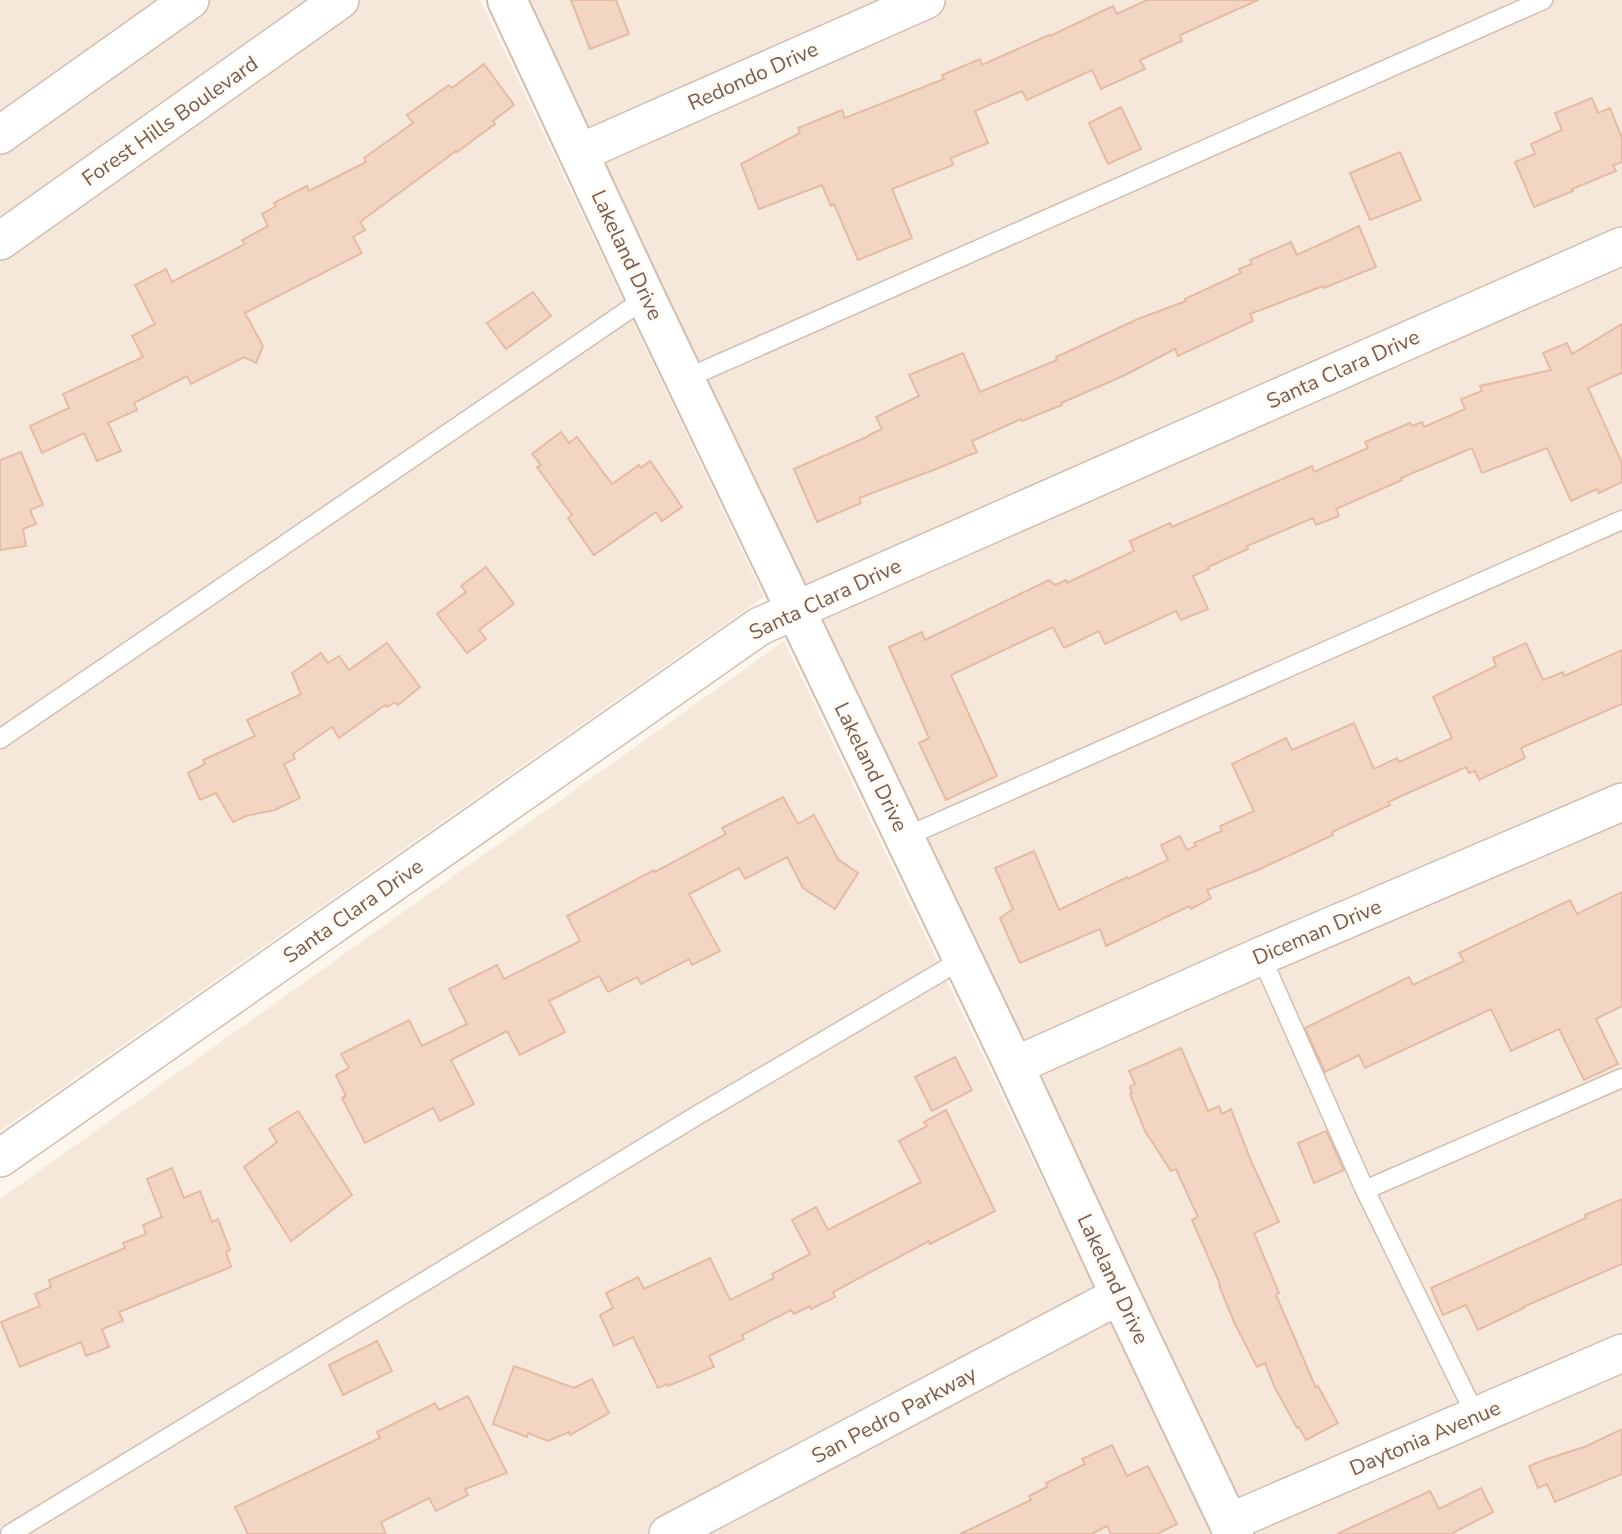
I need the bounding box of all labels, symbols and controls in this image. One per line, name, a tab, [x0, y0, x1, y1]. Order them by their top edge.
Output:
street label: Redondo Drive	[683, 35, 823, 117]
street label: Forest Hills Boulevard	[76, 50, 264, 192]
street label: Lakeland Drive	[585, 185, 669, 325]
street label: Santa Clara Drive	[1262, 323, 1424, 415]
street label: Santa Clara Drive	[744, 551, 906, 647]
street label: Lakeland Drive	[828, 698, 914, 836]
street label: Santa Clara Drive	[277, 852, 429, 970]
street label: Diceman Drive	[1248, 892, 1386, 972]
street label: Lakeland Drive	[1071, 1209, 1155, 1349]
street label: San Pedro Parkway	[807, 1360, 982, 1470]
street label: Daytonia Avenue	[1345, 1394, 1505, 1482]

